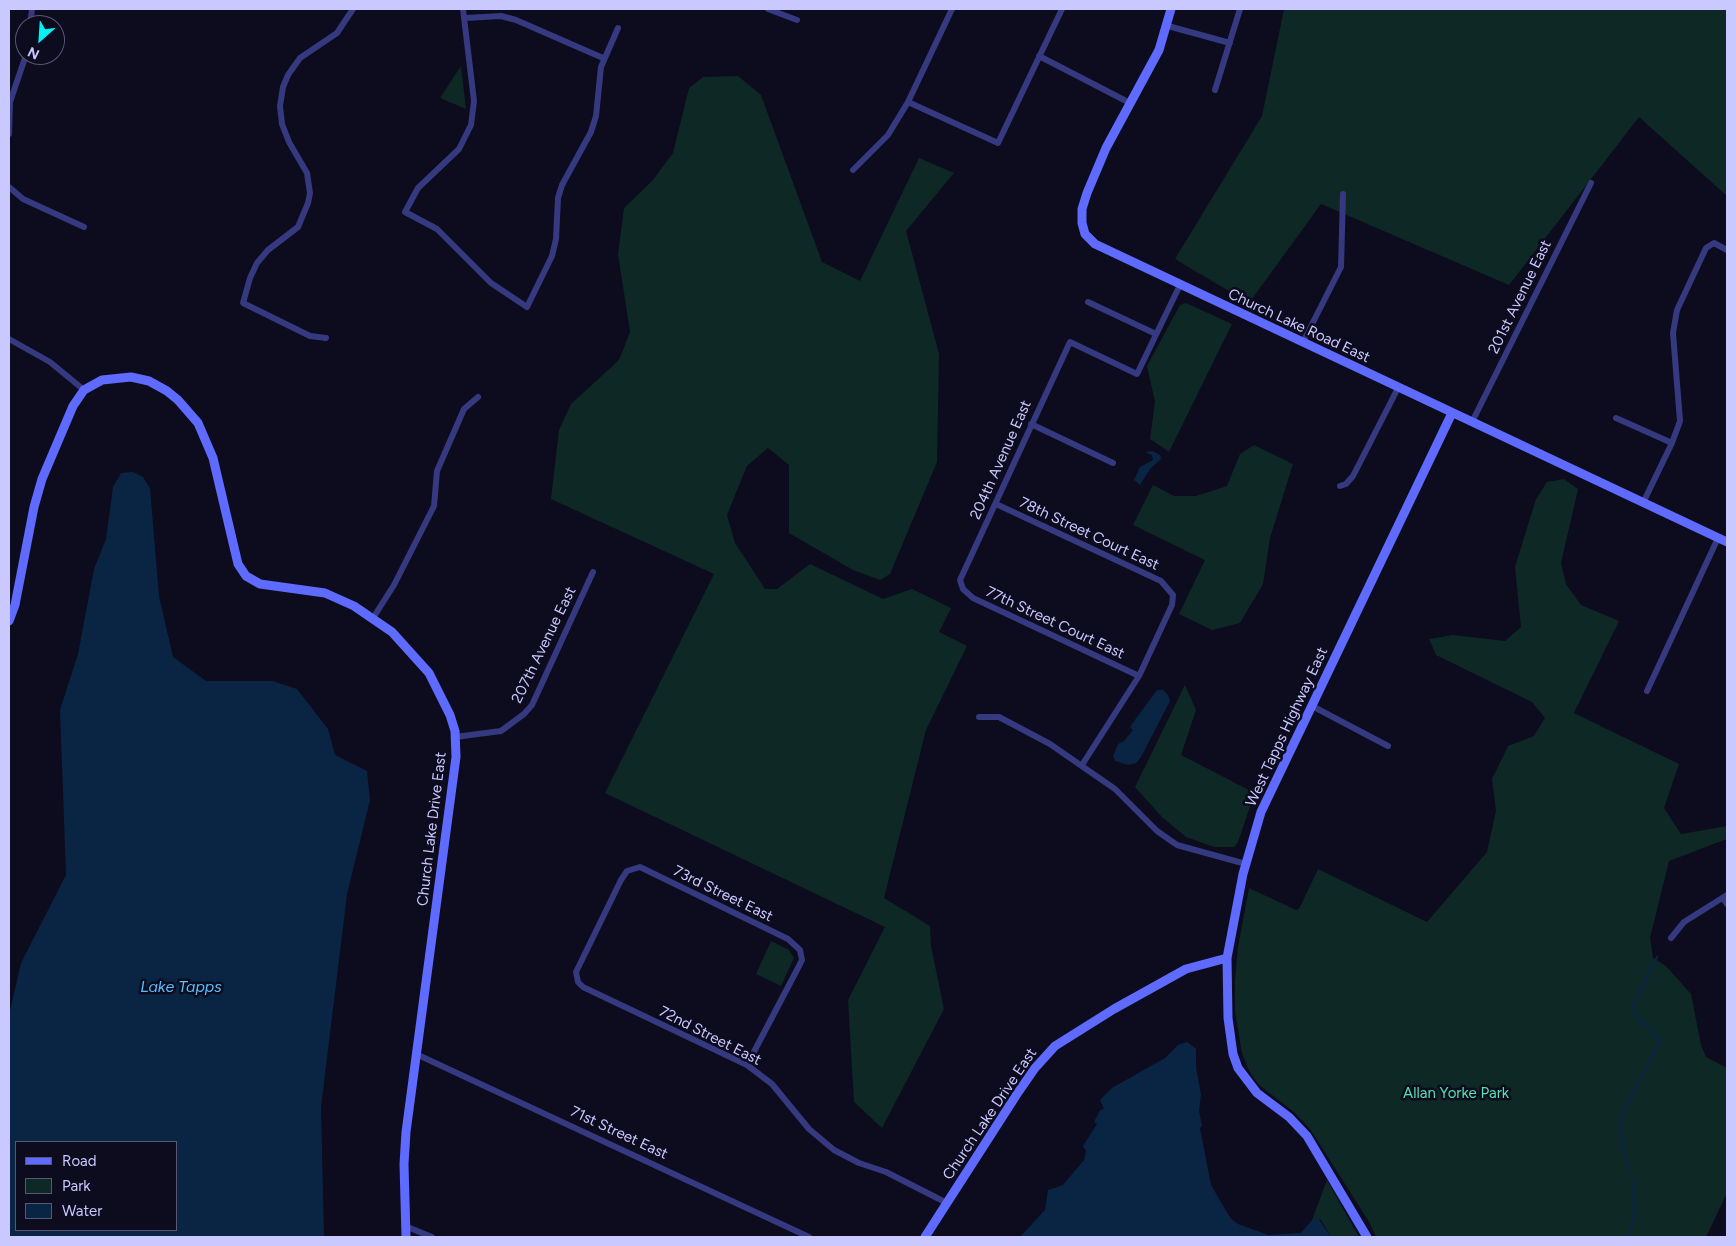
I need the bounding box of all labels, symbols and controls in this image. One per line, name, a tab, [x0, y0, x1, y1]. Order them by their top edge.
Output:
north arrow	[15, 15, 65, 65]
text: N	[25, 43, 42, 63]
street label: 201st Avenue East	[1485, 237, 1555, 357]
street label: Church Lake Road East	[1225, 285, 1373, 367]
street label: 204th Avenue East	[967, 398, 1035, 522]
street label: 78th Street Court East	[1016, 494, 1162, 574]
street label: 77th Street Court East	[983, 583, 1127, 663]
street label: 207th Avenue East	[508, 584, 580, 706]
street label: West Tapps Highway East	[1242, 645, 1332, 809]
street label: Church Lake Drive East	[414, 751, 450, 907]
street label: 73rd Street East	[670, 862, 776, 926]
water label: Lake Tapps	[140, 977, 222, 997]
street label: 72nd Street East	[656, 1003, 764, 1069]
street label: Church Lake Drive East	[939, 1045, 1041, 1183]
park label: Allan Yorke Park	[1403, 1085, 1509, 1103]
street label: 71st Street East	[567, 1103, 671, 1163]
legend	[15, 1141, 178, 1231]
text: Road	[62, 1152, 97, 1170]
text: Park	[62, 1177, 91, 1195]
text: Water	[62, 1202, 102, 1220]

